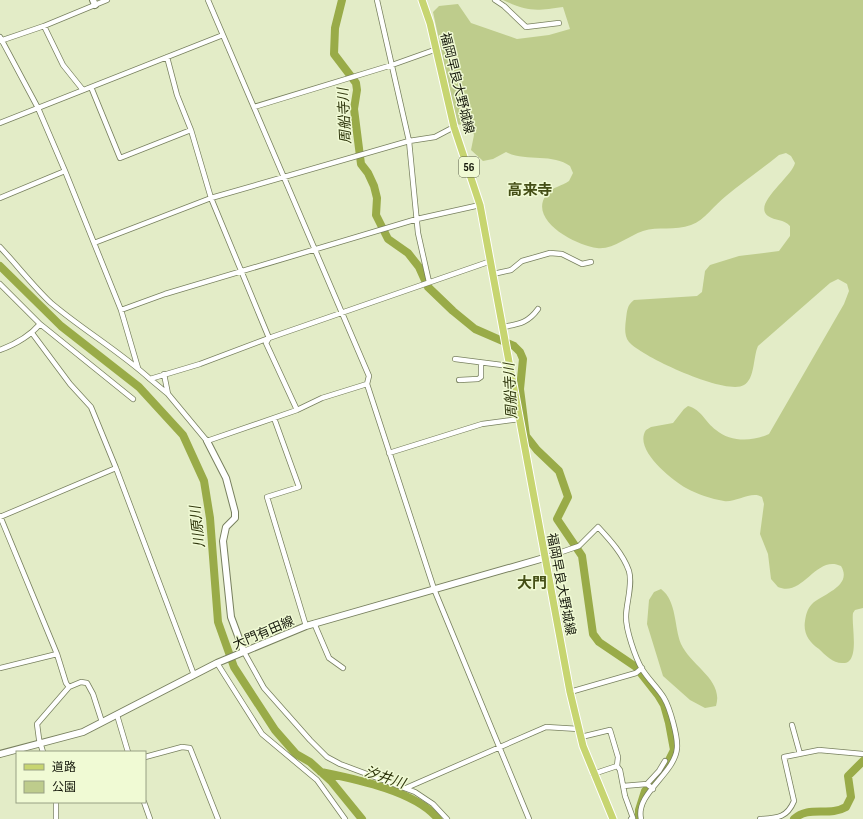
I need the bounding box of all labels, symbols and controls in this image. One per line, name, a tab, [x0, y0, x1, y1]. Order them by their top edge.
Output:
street label: 福岡早良大野城線	[437, 31, 477, 136]
water label: 周船寺川	[334, 86, 354, 144]
road number: 56	[459, 157, 479, 177]
district label: 高来寺	[507, 181, 553, 200]
water label: 周船寺川	[500, 361, 520, 419]
water label: 川原川	[187, 503, 208, 549]
street label: 福岡早良大野城線	[543, 532, 579, 637]
district label: 大門	[517, 574, 547, 593]
street label: 大門有田線	[230, 613, 296, 653]
legend	[16, 751, 146, 803]
text: 道路	[52, 760, 76, 775]
water label: 汐井川	[362, 763, 409, 793]
text: 公園	[52, 780, 76, 795]

